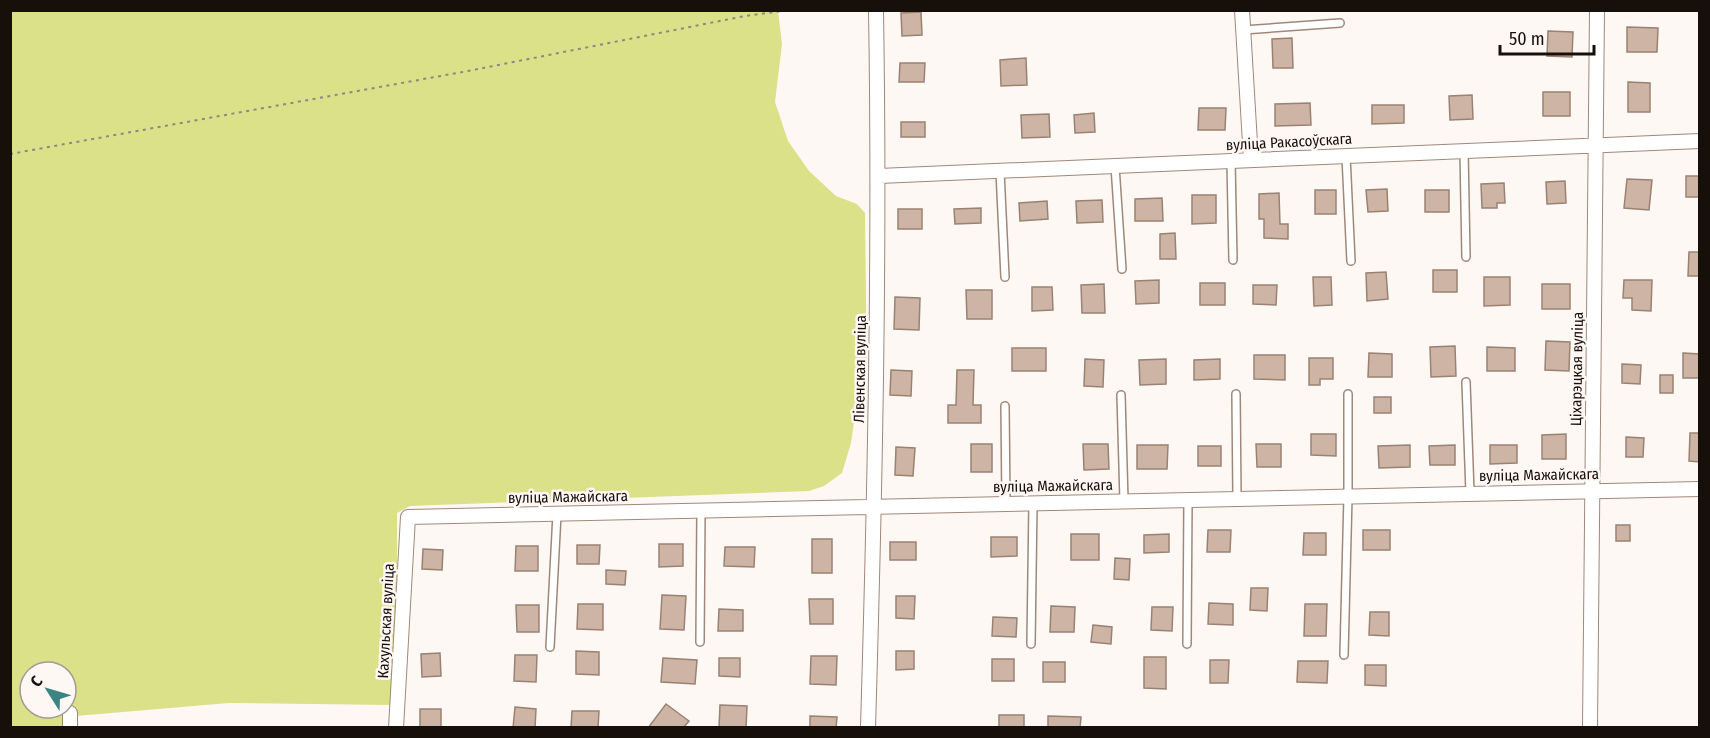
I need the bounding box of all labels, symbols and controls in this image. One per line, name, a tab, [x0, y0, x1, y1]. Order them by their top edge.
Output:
scale bar	[1500, 18, 1594, 56]
text: 50 m	[1509, 28, 1545, 50]
street label: вуліца Ракасоўскага	[1225, 130, 1353, 154]
street label: Ціхарэцкая вуліца	[1567, 312, 1587, 426]
street label: Лівенская вуліца	[850, 315, 870, 423]
street label: вуліца Мажайскага	[1479, 465, 1599, 485]
street label: вуліца Мажайскага	[993, 476, 1113, 496]
street label: вуліца Мажайскага	[508, 487, 628, 507]
street label: Кахульская вуліца	[374, 563, 398, 679]
north arrow	[18, 660, 78, 720]
text: С	[26, 672, 47, 690]

